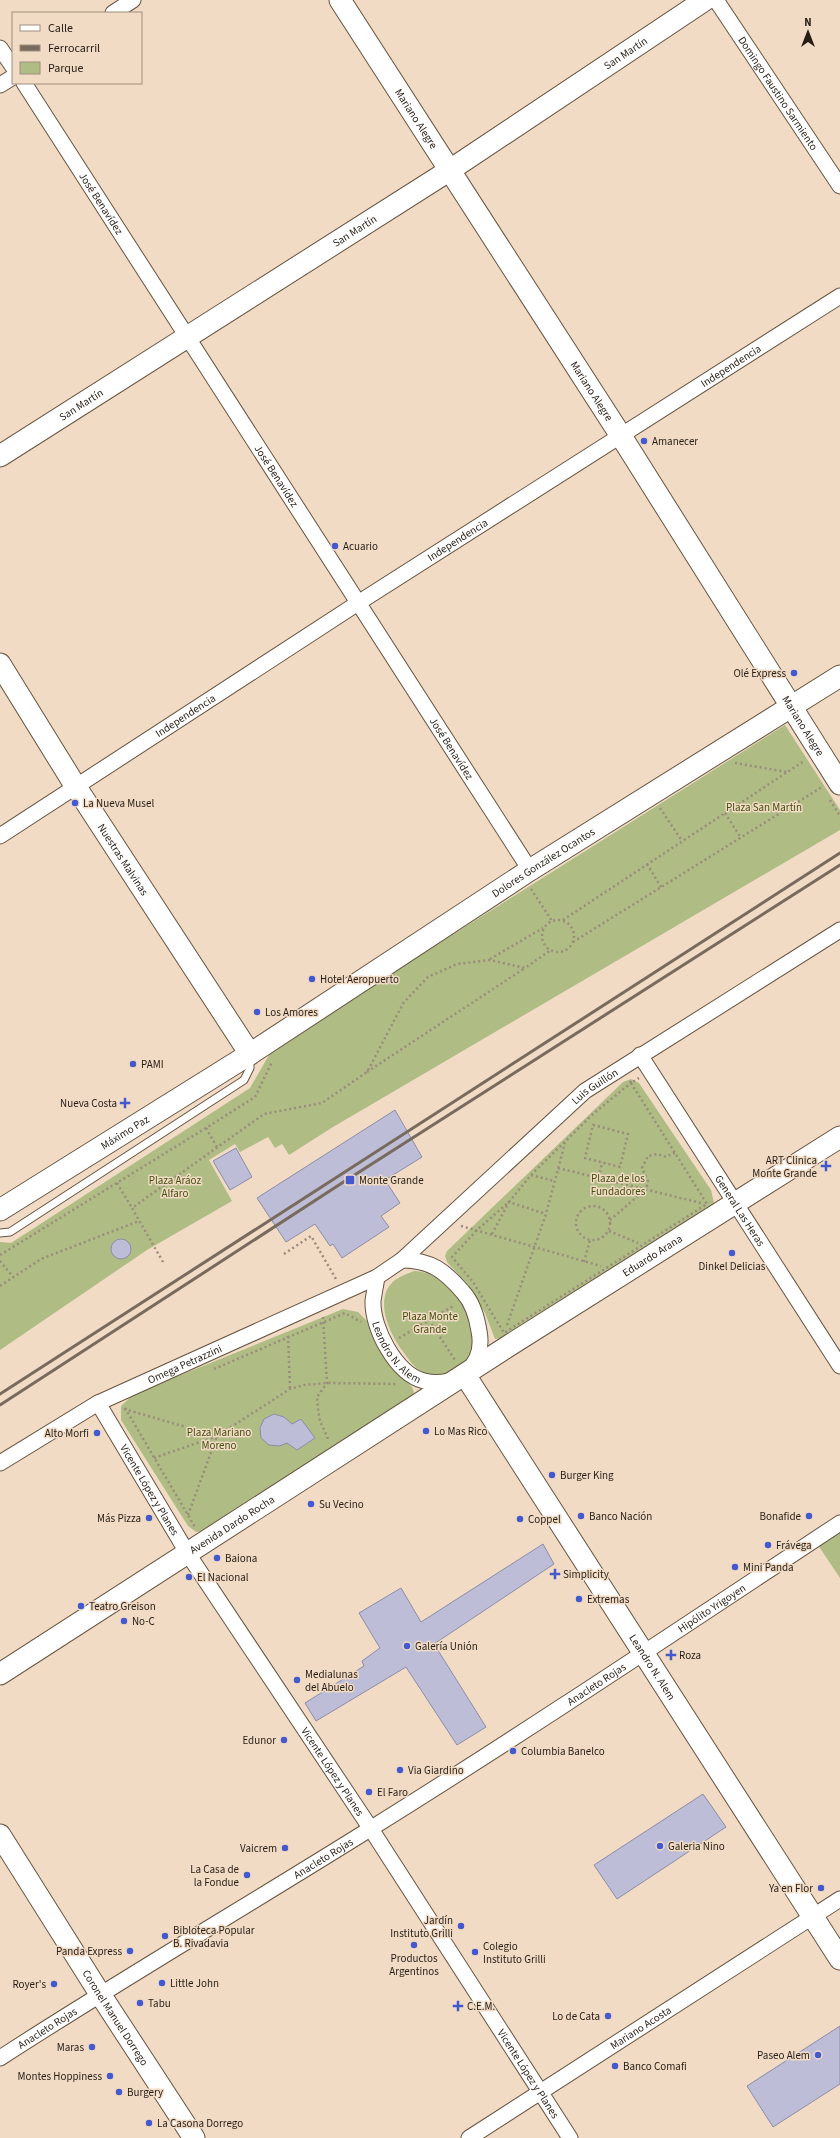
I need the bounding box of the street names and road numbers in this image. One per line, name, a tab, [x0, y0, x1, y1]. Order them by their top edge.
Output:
street label: San Martín	[601, 34, 650, 73]
street label: Domingo Faustino Sarmiento	[734, 34, 821, 153]
street label: Mariano Alegre	[391, 86, 441, 152]
street label: José Benavídez	[75, 170, 127, 238]
street label: San Martín	[330, 212, 380, 251]
street label: Independencia	[698, 341, 764, 391]
street label: Mariano Alegre	[567, 358, 617, 425]
street label: San Martín	[56, 385, 106, 425]
street label: José Benavídez	[251, 442, 302, 510]
street label: Independencia	[425, 515, 491, 565]
street label: Independencia	[152, 691, 219, 741]
street label: Mariano Alegre	[778, 693, 828, 759]
street label: José Benavídez	[426, 715, 477, 783]
street label: Nuestras Malvinas	[94, 821, 152, 899]
street label: Dolores González Ocantos	[489, 824, 598, 901]
street label: Luis Guillón	[568, 1065, 621, 1108]
street label: Máximo Paz	[98, 1112, 152, 1153]
street label: General Las Heras	[711, 1172, 768, 1250]
street label: Eduardo Arana	[620, 1231, 685, 1280]
street label: Leandro N. Alem	[368, 1320, 424, 1387]
street label: Omega Petrazzini	[145, 1341, 224, 1388]
street label: Vicente López y Planes	[116, 1442, 182, 1539]
street label: Avenida Dardo Rocha	[187, 1492, 277, 1558]
street label: Hipólito Yrigoyen	[675, 1580, 749, 1636]
street label: Leandro N. Alem	[625, 1631, 679, 1703]
street label: Anacleto Rojas	[564, 1659, 629, 1709]
street label: Vicente López y Planes	[297, 1724, 367, 1819]
street label: Anacleto Rojas	[291, 1834, 356, 1883]
street label: Coronel Manuel Dorrego	[79, 1967, 152, 2069]
street label: Mariano Acosta	[607, 2003, 674, 2053]
street label: Anacleto Rojas	[15, 2004, 80, 2053]
street label: Vicente López y Planes	[494, 2026, 563, 2122]

